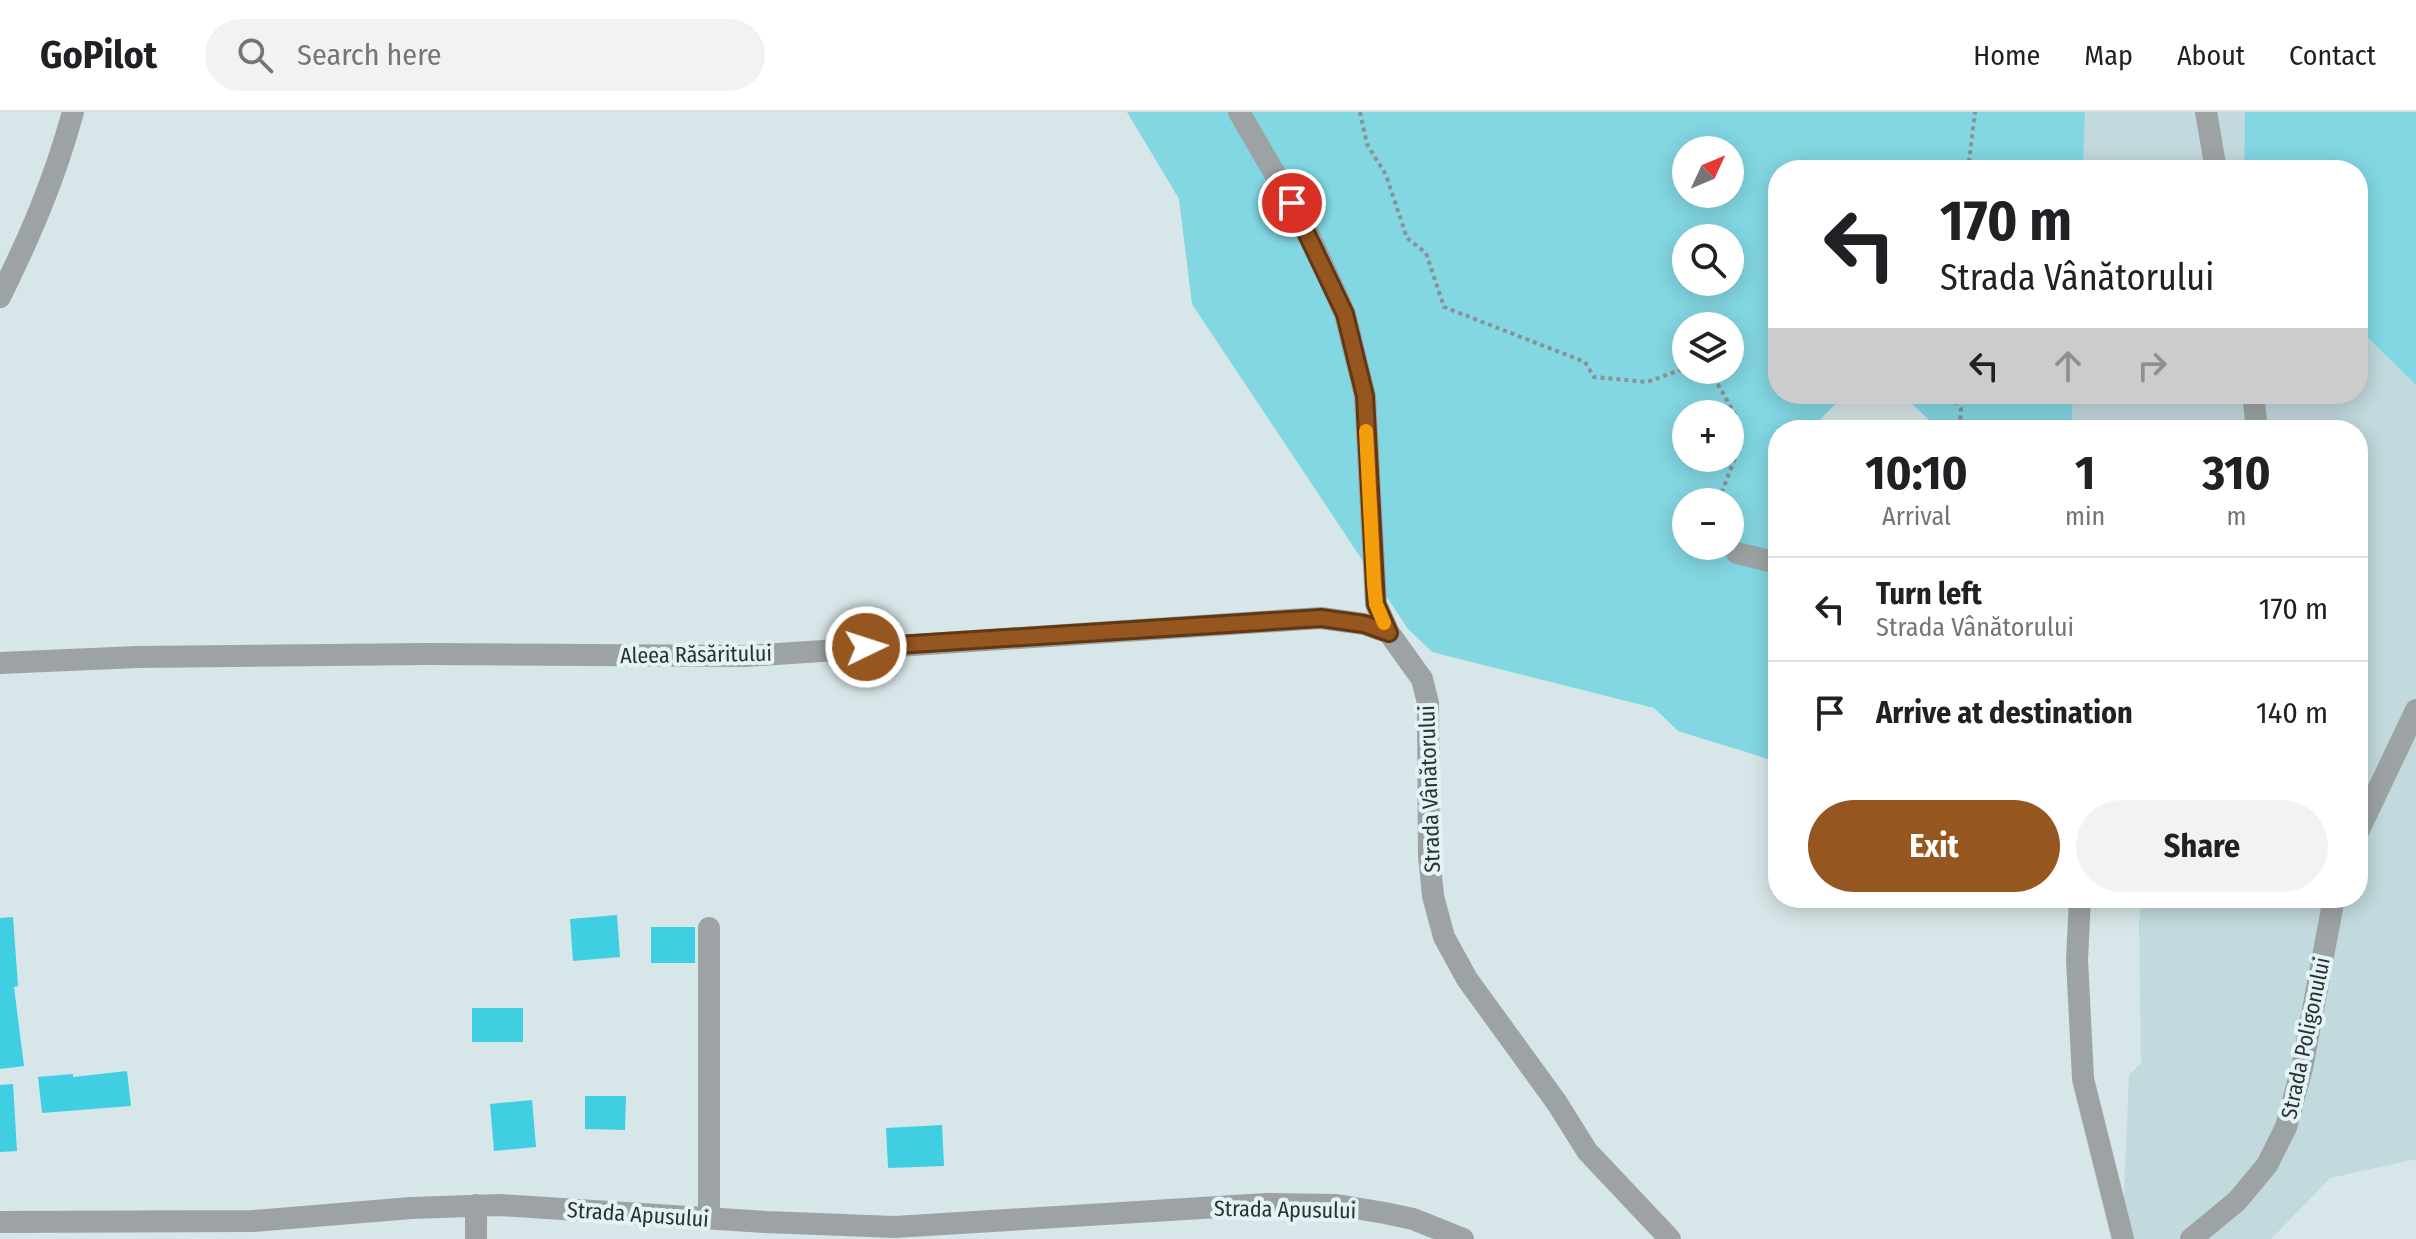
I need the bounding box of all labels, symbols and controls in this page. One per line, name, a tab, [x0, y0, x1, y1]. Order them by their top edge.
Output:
search box	[205, 19, 765, 91]
text: GoPilot	[40, 32, 157, 78]
icon: search	[233, 33, 277, 77]
text: Search here	[297, 37, 442, 73]
text: Home	[1973, 39, 2040, 72]
text: Map	[2084, 39, 2133, 72]
text: About	[2177, 39, 2245, 72]
text: Contact	[2289, 39, 2376, 72]
north arrow	[1672, 136, 1744, 208]
map controls	[1672, 136, 1744, 560]
pin	[1258, 169, 1326, 237]
icon: arrive	[1270, 181, 1314, 225]
text: 170 m	[1940, 188, 2072, 255]
icon: left	[1808, 192, 1912, 296]
button: search	[1672, 224, 1744, 296]
text: Strada Vânătorului	[1940, 256, 2214, 300]
button: layers	[1672, 312, 1744, 384]
icon: left	[1962, 344, 2006, 388]
icon: ahead	[2046, 344, 2090, 388]
icon: right	[2130, 344, 2174, 388]
button: +	[1672, 400, 1744, 472]
text: 10:10	[1865, 444, 1968, 502]
text: 1	[2075, 444, 2095, 502]
text: 310	[2202, 444, 2271, 502]
button: −	[1672, 488, 1744, 560]
text: Arrival	[1882, 501, 1951, 532]
text: min	[2065, 501, 2105, 532]
text: m	[2227, 501, 2247, 532]
text: Turn left	[1876, 576, 1982, 612]
icon: left	[1808, 587, 1852, 631]
text: 170 m	[2259, 591, 2328, 627]
position arrow	[824, 605, 908, 689]
text: Strada Vânătorului	[1876, 612, 2074, 643]
street label: Aleea Răsăritului	[620, 640, 772, 669]
icon: arrive	[1808, 691, 1852, 735]
text: Arrive at destination	[1876, 695, 2133, 731]
text: 140 m	[2256, 695, 2328, 731]
street label: Strada Vânătorului	[1413, 705, 1446, 873]
button: Exit	[1808, 800, 2060, 892]
button: Share	[2076, 800, 2328, 892]
street label: Strada Poligonului	[2275, 955, 2336, 1122]
street label: Strada Apusului	[1214, 1195, 1356, 1224]
street label: Strada Apusului	[566, 1196, 710, 1233]

